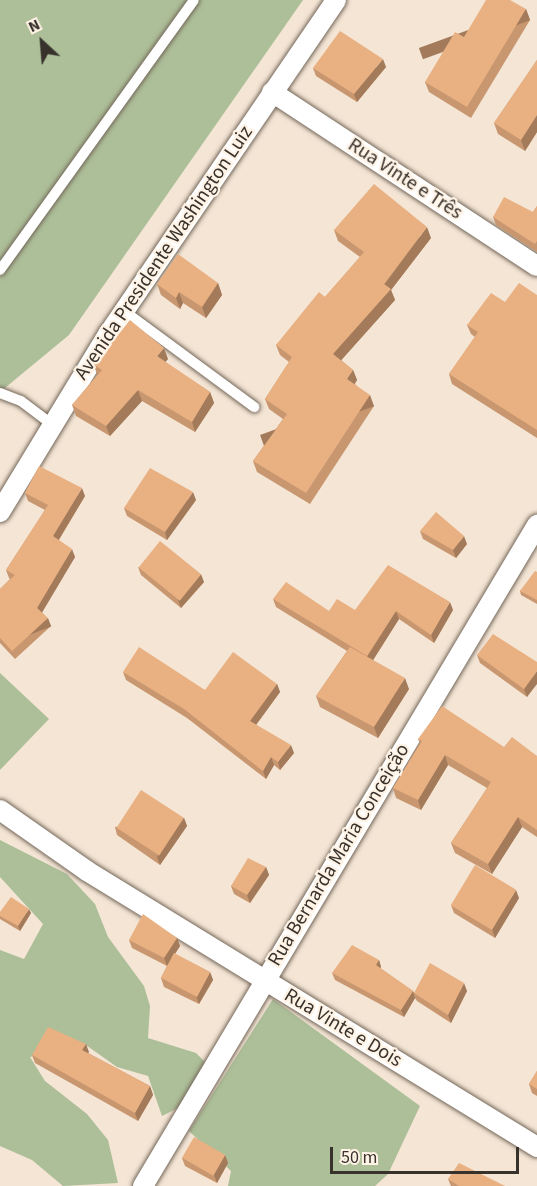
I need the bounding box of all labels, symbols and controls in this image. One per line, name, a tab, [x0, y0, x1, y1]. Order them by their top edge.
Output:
north arrow	[12, 12, 72, 72]
text: N	[24, 14, 44, 38]
street label: Avenida Presidente Washington Luiz	[70, 121, 258, 385]
street label: Rua Vinte e Três	[343, 133, 467, 225]
street label: Rua Bernarda Maria Conceição	[263, 740, 415, 970]
street label: Rua Vinte e Dois	[280, 983, 406, 1073]
scale bar	[333, 1135, 522, 1173]
text: 50 m	[341, 1145, 377, 1170]

